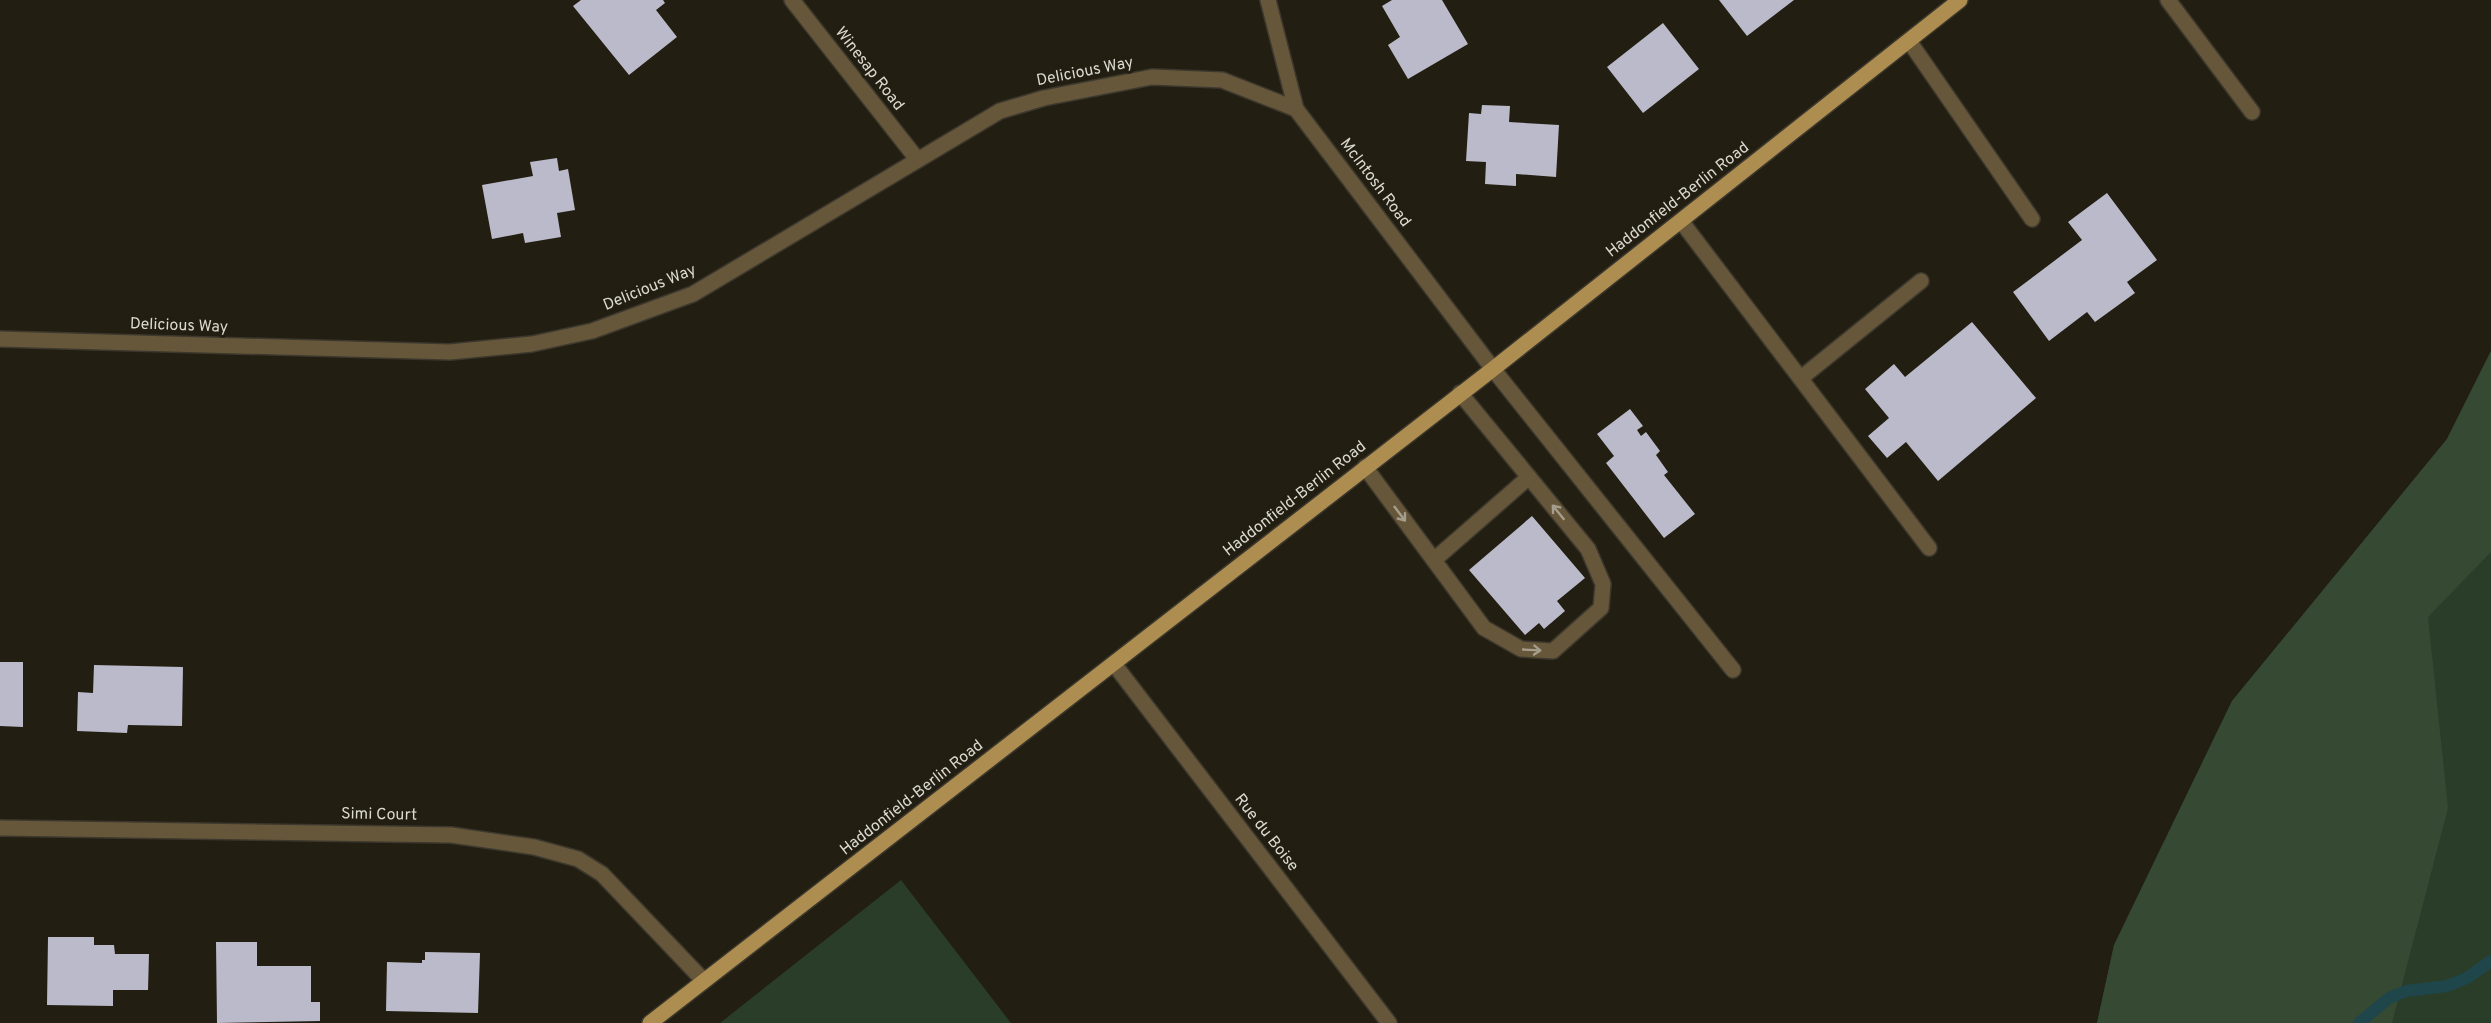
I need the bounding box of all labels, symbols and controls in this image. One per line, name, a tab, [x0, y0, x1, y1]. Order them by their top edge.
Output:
street label: Winesap Road	[830, 23, 908, 115]
street label: Delicious Way	[1035, 53, 1135, 91]
street label: McIntosh Road	[1335, 135, 1415, 231]
street label: Haddonfield-Berlin Road	[1602, 138, 1754, 262]
street label: Delicious Way	[601, 260, 699, 316]
street label: Delicious Way	[129, 314, 229, 338]
street label: Haddonfield-Berlin Road	[1219, 437, 1371, 561]
one-way arrow	[1551, 505, 1564, 521]
one-way arrow	[1394, 506, 1407, 522]
one-way arrow	[1522, 644, 1542, 655]
street label: Haddonfield-Berlin Road	[836, 736, 988, 860]
street label: Rue du Boise	[1229, 790, 1303, 876]
street label: Simi Court	[341, 804, 417, 826]

